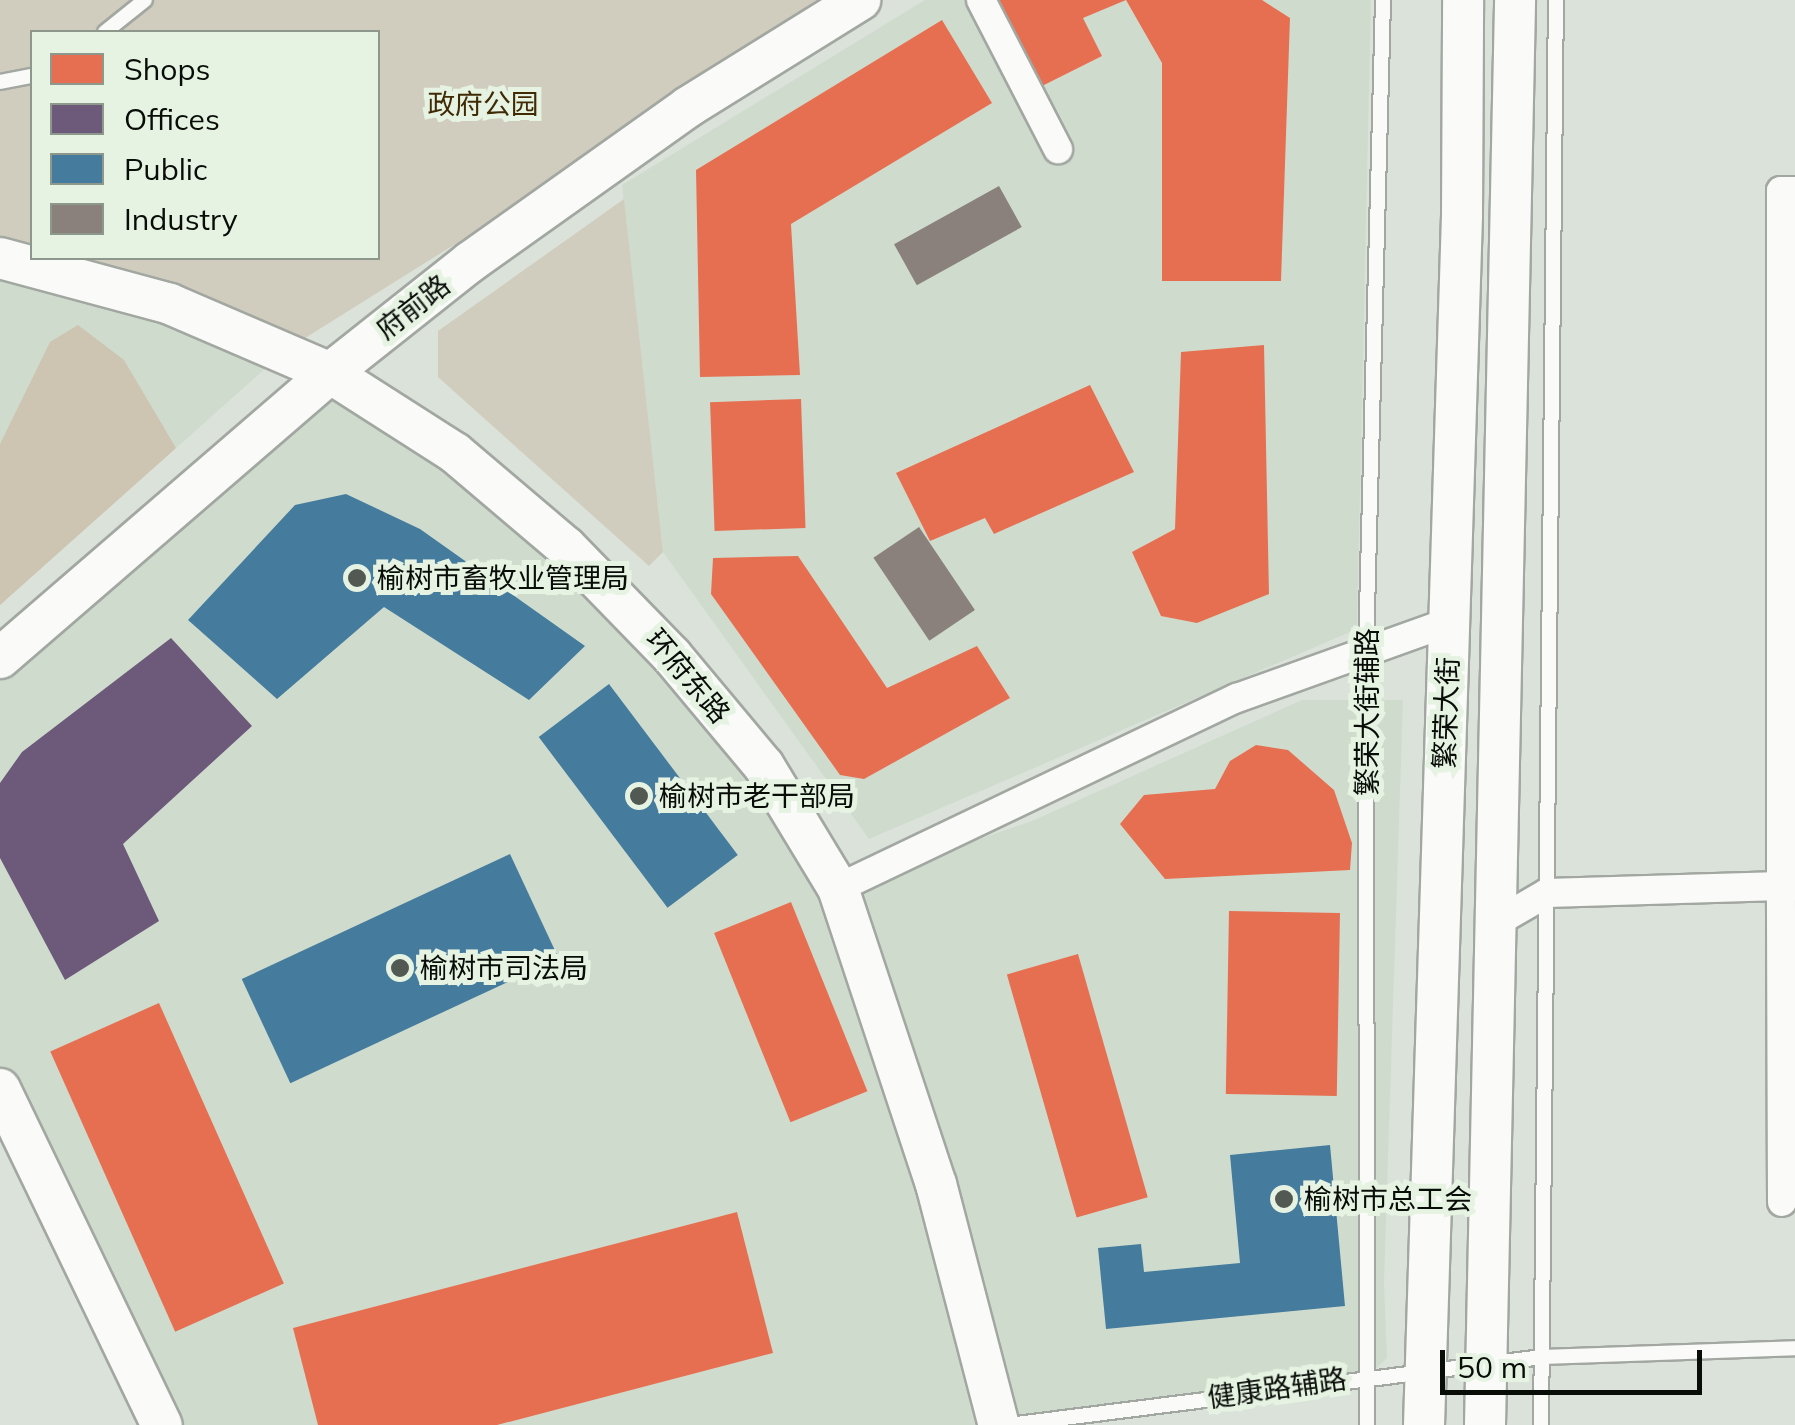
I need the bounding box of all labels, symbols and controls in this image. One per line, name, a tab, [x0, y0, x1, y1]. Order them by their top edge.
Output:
legend	[30, 30, 380, 260]
text: Shops	[124, 50, 210, 88]
park label: 政府公园	[427, 87, 539, 121]
text: Offices	[124, 100, 220, 138]
text: Public	[124, 150, 208, 188]
text: Industry	[124, 200, 238, 238]
street label: 府前路	[370, 268, 456, 346]
place label: 榆树市畜牧业管理局	[377, 561, 629, 595]
marker: 榆树市畜牧业管理局	[346, 567, 368, 589]
street label: 环府东路	[639, 622, 737, 730]
street label: 繁荣大街辅路	[1350, 628, 1384, 796]
street label: 繁荣大街	[1427, 656, 1465, 770]
place label: 榆树市老干部局	[659, 779, 855, 813]
marker: 榆树市老干部局	[628, 785, 650, 807]
place label: 榆树市司法局	[420, 951, 588, 985]
marker: 榆树市司法局	[389, 957, 411, 979]
place label: 榆树市总工会	[1304, 1182, 1472, 1216]
marker: 榆树市总工会	[1273, 1188, 1295, 1210]
scale bar	[1445, 1330, 1708, 1392]
text: 50 m	[1457, 1348, 1527, 1386]
street label: 健康路辅路	[1205, 1362, 1349, 1414]

